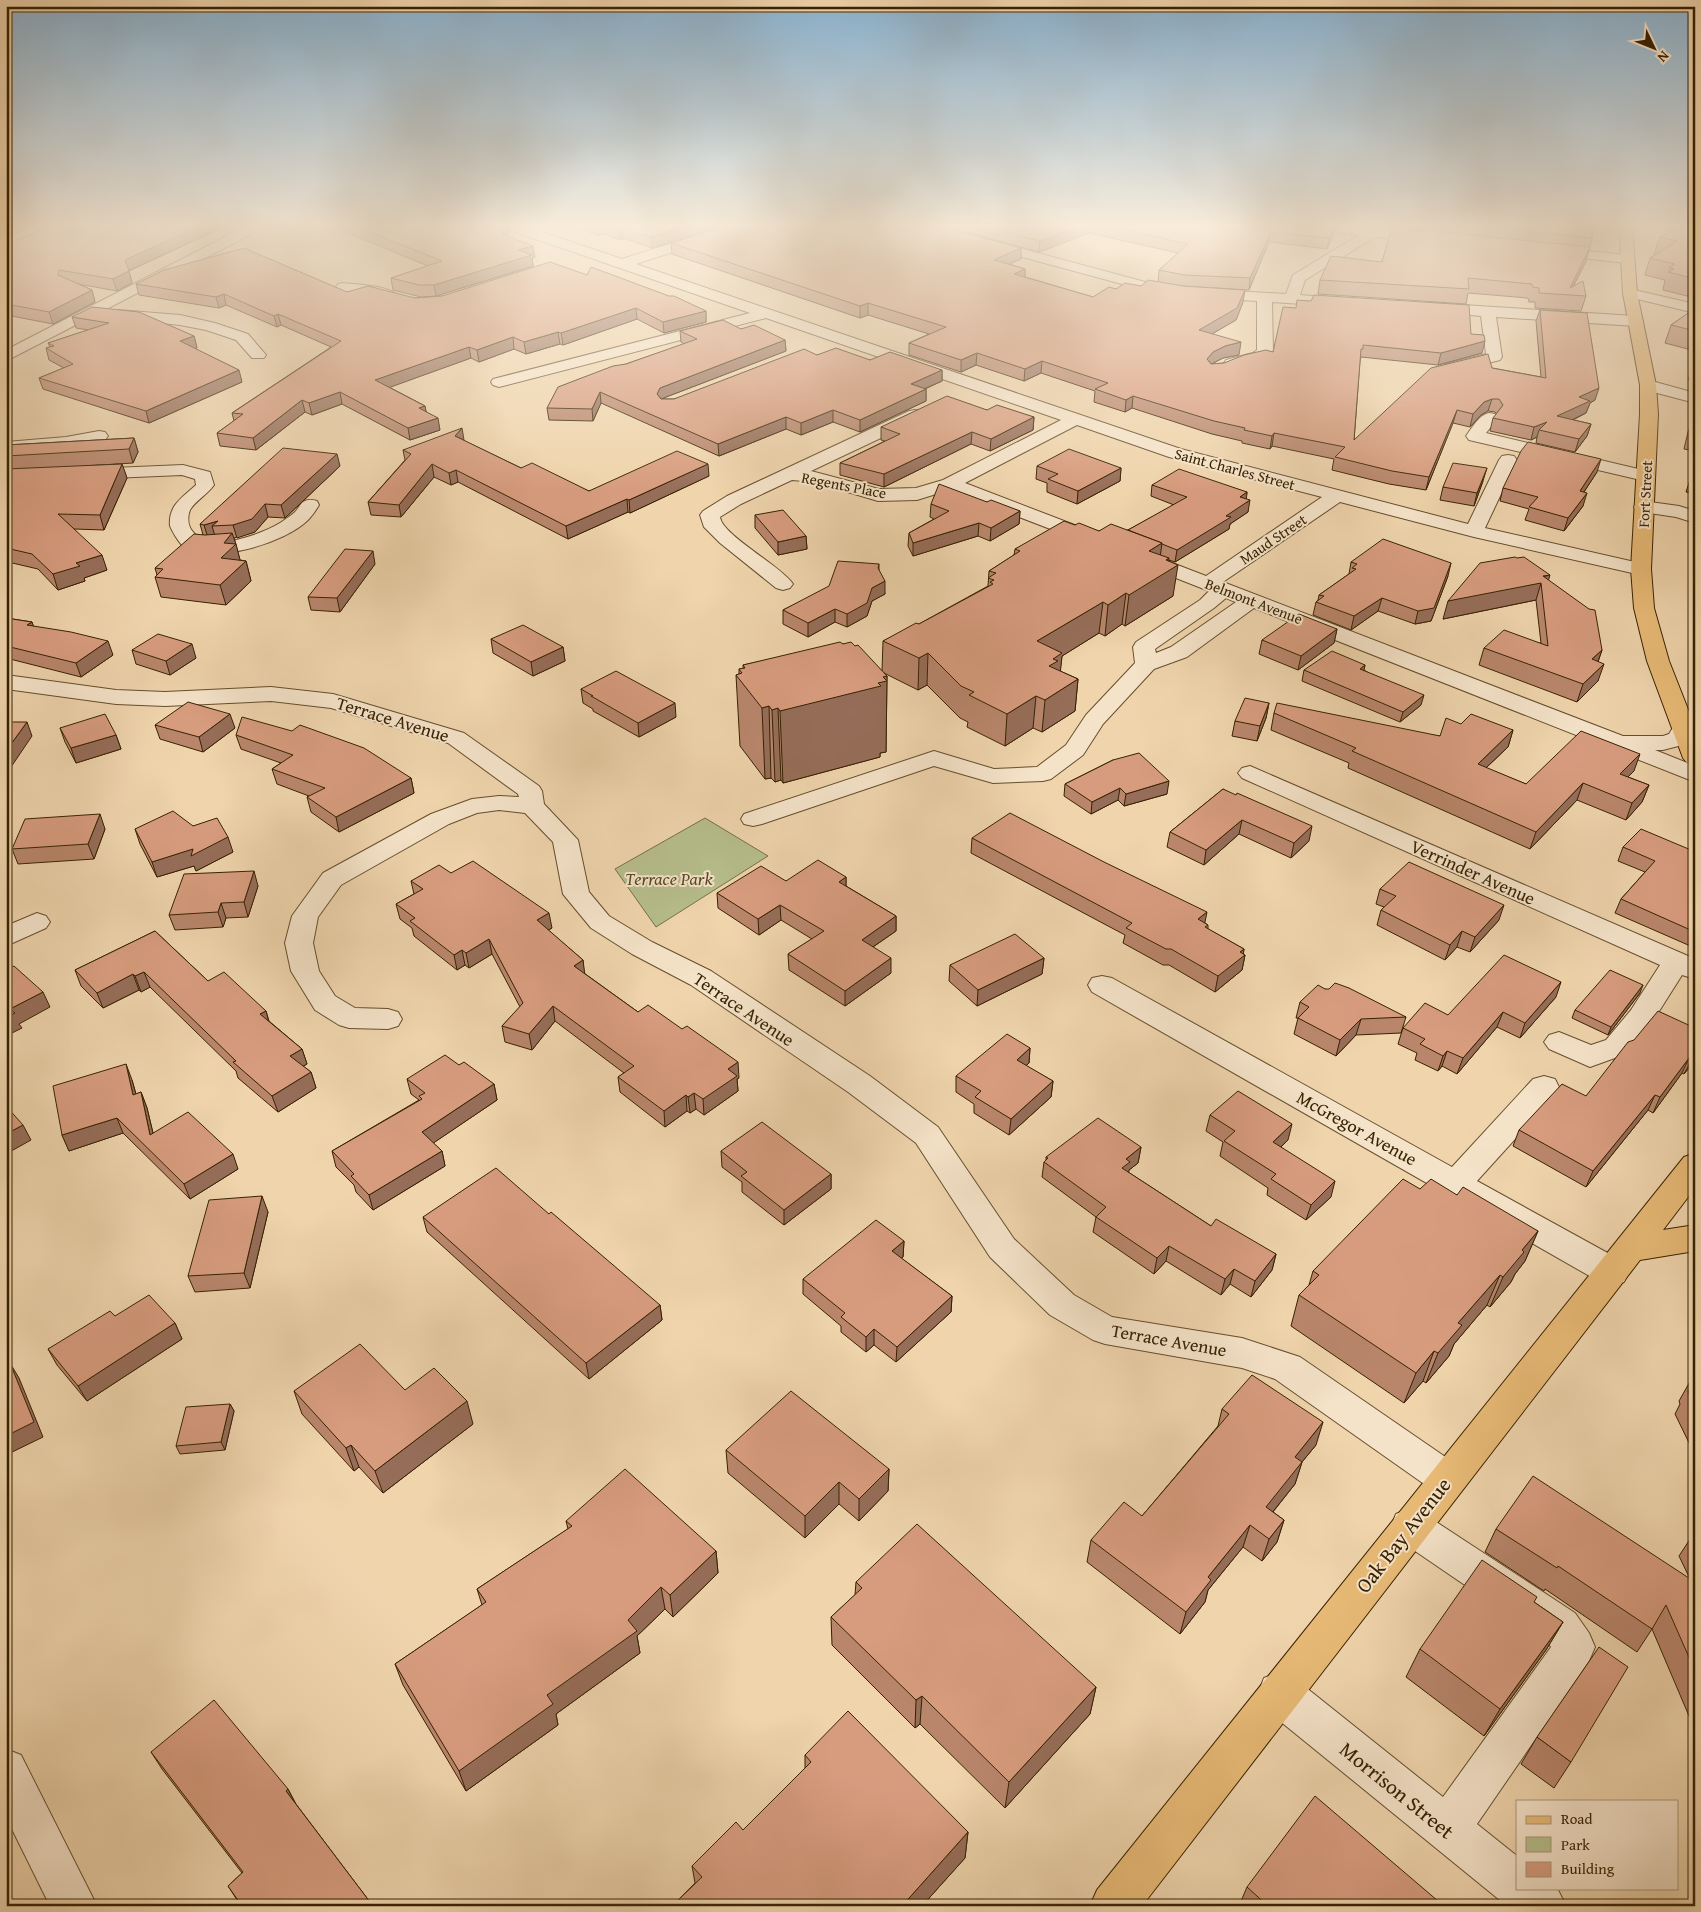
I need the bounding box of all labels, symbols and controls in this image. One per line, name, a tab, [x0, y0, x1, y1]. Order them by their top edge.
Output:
north arrow	[1628, 22, 1678, 72]
text: N	[1653, 47, 1674, 68]
street label: Saint Charles Street	[1172, 443, 1298, 495]
street label: Fort Street	[1633, 459, 1657, 528]
street label: Regents Place	[800, 466, 888, 504]
street label: Maud Street	[1235, 508, 1311, 569]
street label: Belmont Avenue	[1202, 573, 1306, 629]
street label: Terrace Avenue	[333, 689, 453, 749]
street label: Verrinder Avenue	[1406, 832, 1540, 912]
park label: Terrace Park	[625, 865, 713, 892]
street label: Terrace Avenue	[688, 965, 800, 1053]
street label: McGregor Avenue	[1292, 1084, 1422, 1172]
street label: Terrace Avenue	[1109, 1317, 1229, 1363]
street label: Oak Bay Avenue	[1348, 1470, 1458, 1599]
street label: Morrison Street	[1333, 1734, 1462, 1846]
legend	[1516, 1800, 1678, 1890]
text: Road	[1561, 1808, 1592, 1829]
text: Park	[1561, 1834, 1590, 1855]
text: Building	[1561, 1858, 1615, 1879]

